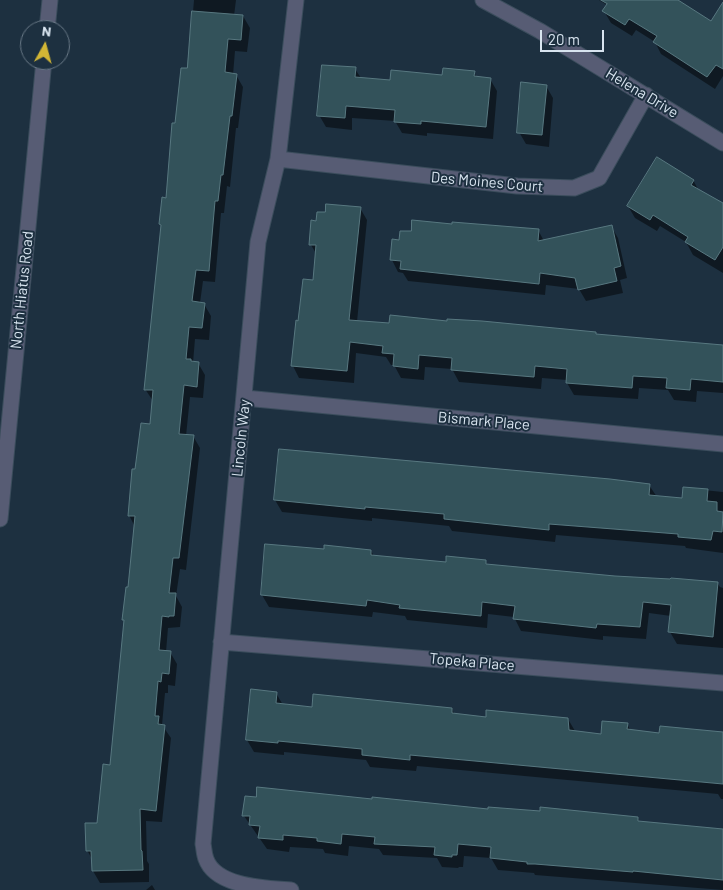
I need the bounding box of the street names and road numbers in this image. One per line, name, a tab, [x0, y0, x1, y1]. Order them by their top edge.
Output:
street label: Helena Drive	[602, 64, 682, 122]
street label: Des Moines Court	[430, 168, 544, 196]
street label: North Hiatus Road	[7, 230, 37, 350]
street label: Lincoln Way	[228, 398, 254, 478]
street label: Bismark Place	[437, 408, 531, 434]
street label: Topeka Place	[429, 649, 515, 675]

